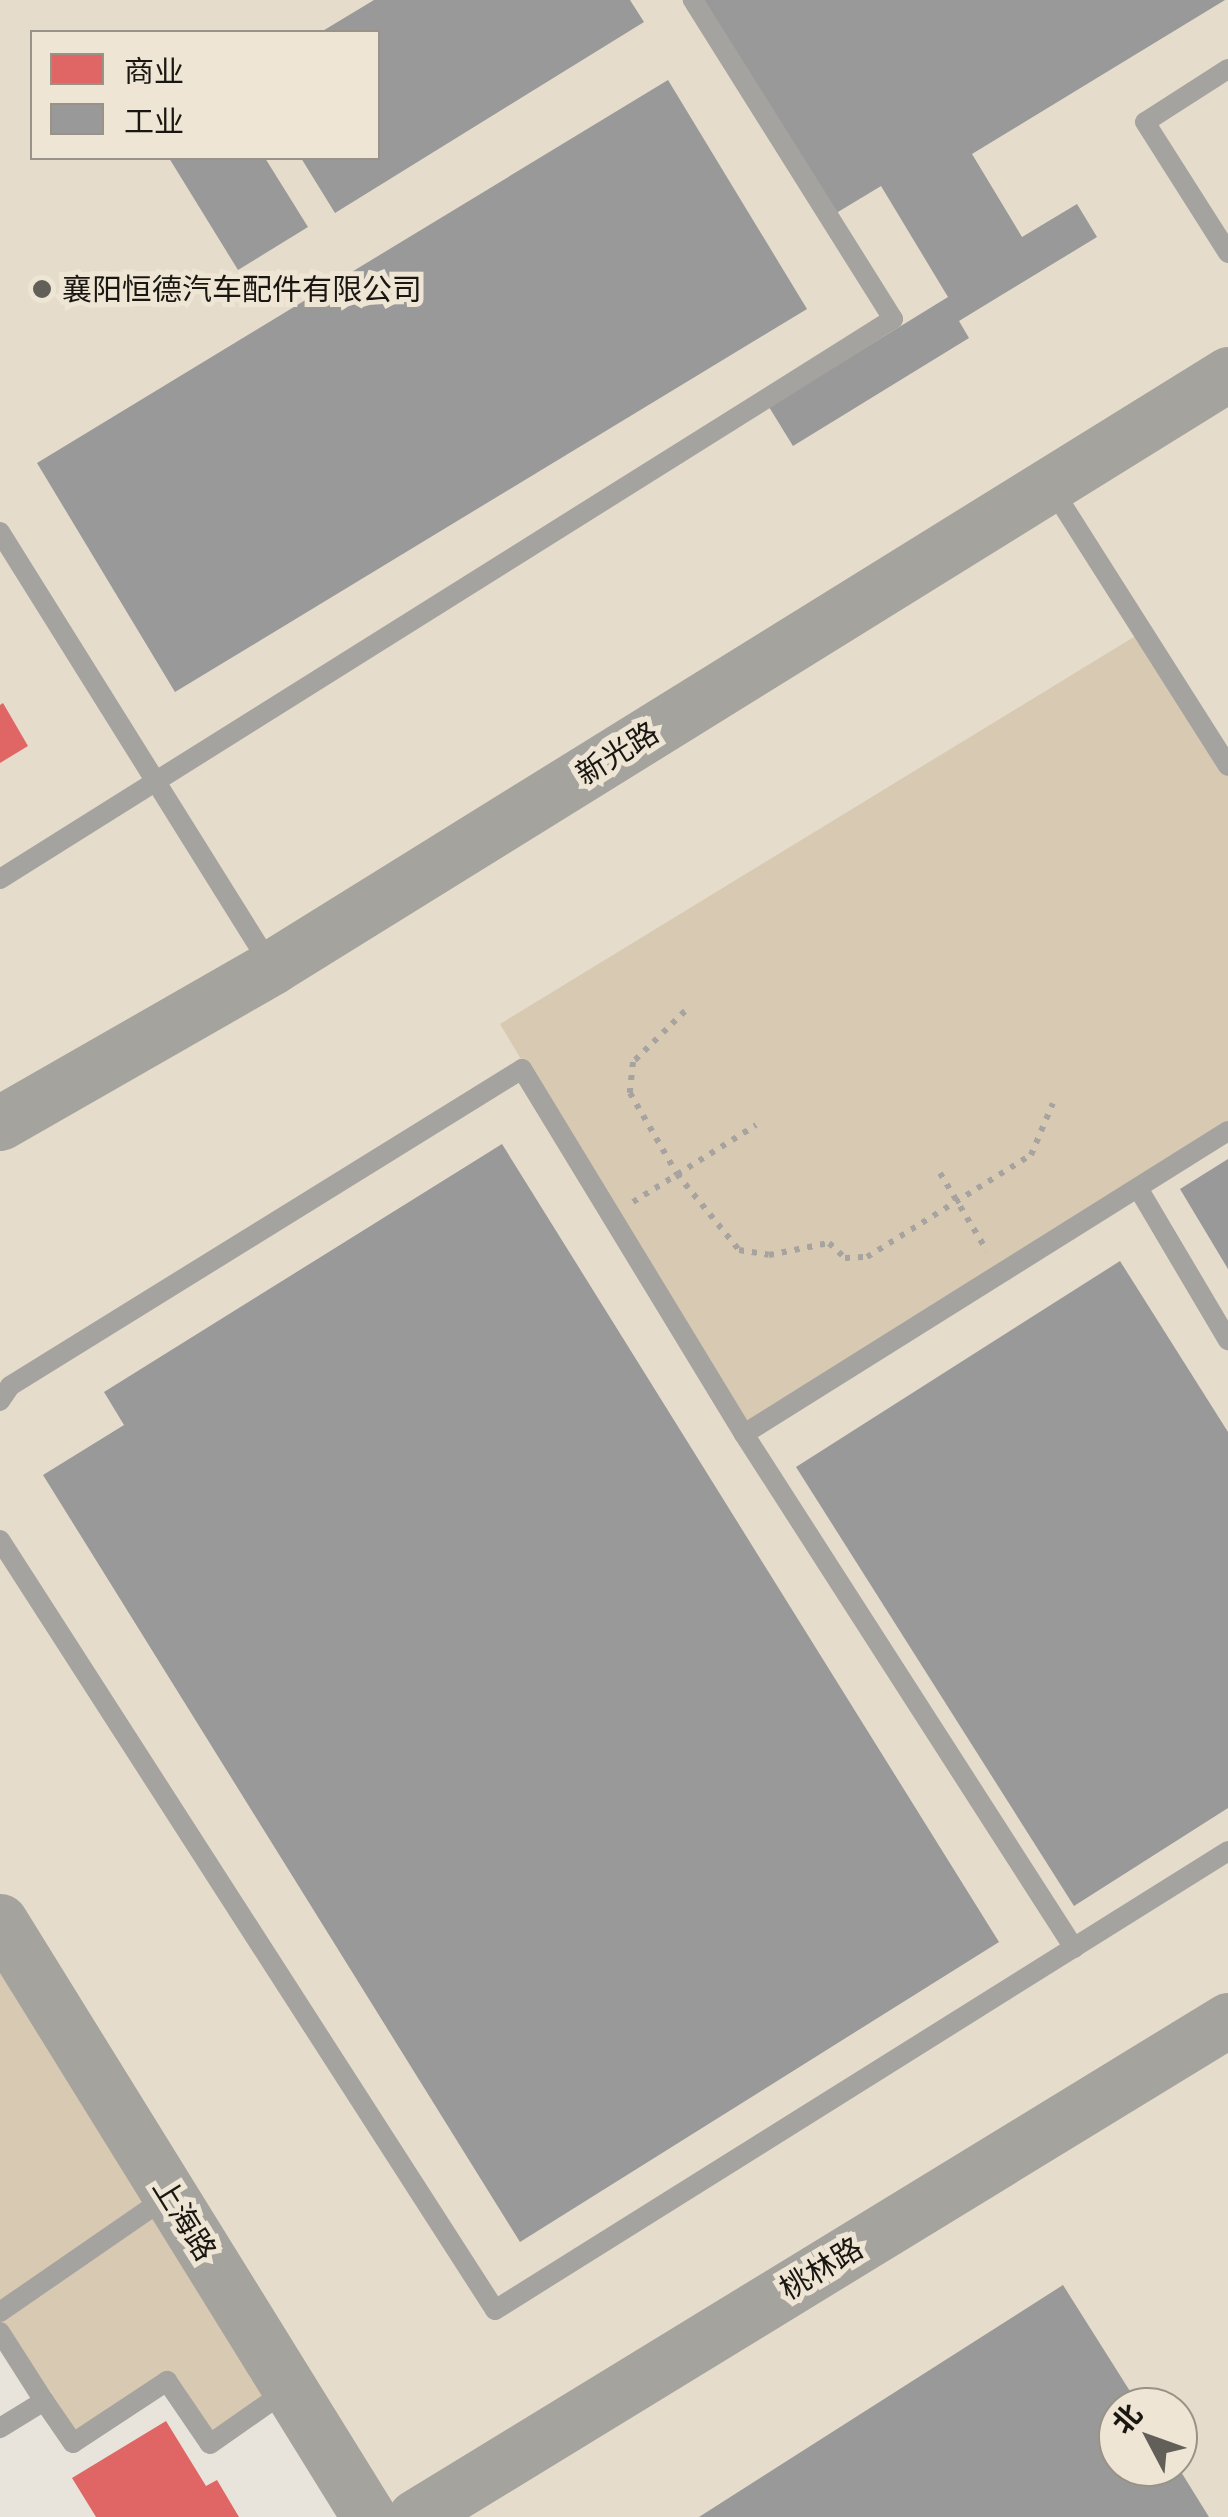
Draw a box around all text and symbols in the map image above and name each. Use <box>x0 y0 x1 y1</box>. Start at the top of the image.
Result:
legend <box>30 30 380 160</box>
text: 商业 <box>124 52 184 90</box>
text: 工业 <box>124 102 184 140</box>
place label: 襄阳恒德汽车配件有限公司 <box>62 271 422 307</box>
marker: 襄阳恒德汽车配件有限公司 <box>31 278 53 300</box>
street label: 新光路 <box>569 714 665 792</box>
street label: 上海路 <box>146 2171 224 2267</box>
street label: 桃林路 <box>773 2229 869 2307</box>
north arrow <box>1098 2387 1198 2487</box>
text: 北 <box>1104 2396 1149 2440</box>

